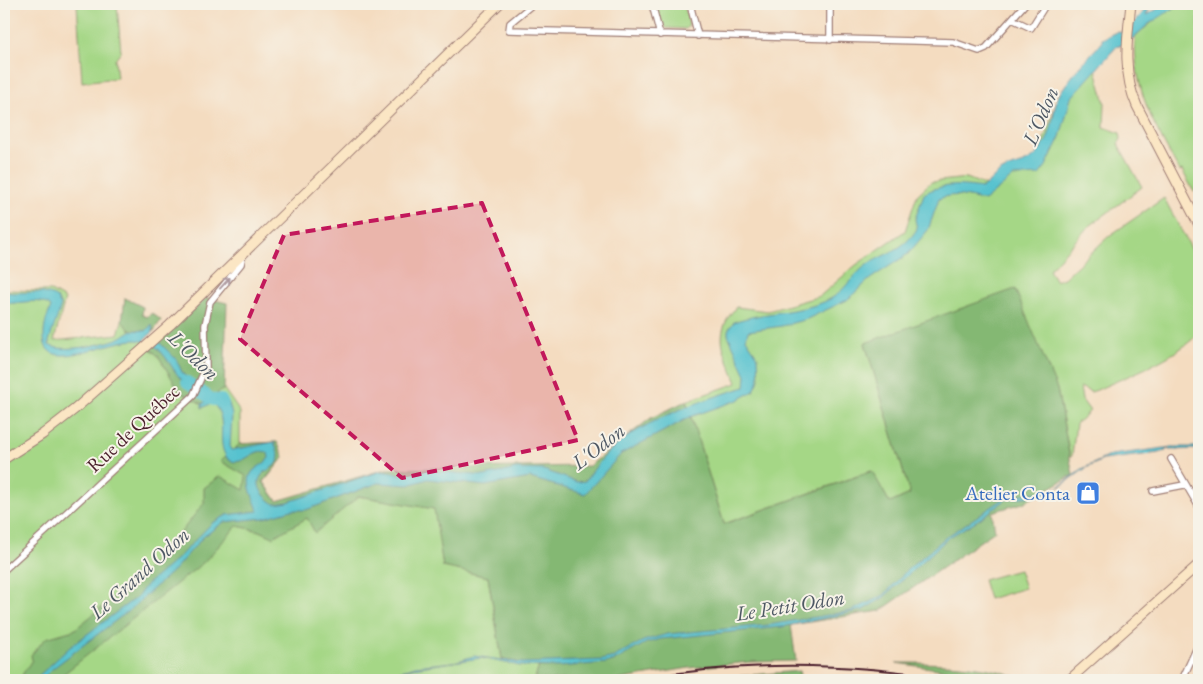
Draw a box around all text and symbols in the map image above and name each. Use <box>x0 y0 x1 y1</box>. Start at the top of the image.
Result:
water label: L'Odon <box>1015 83 1064 150</box>
one-way arrow <box>219 276 231 289</box>
water label: L'Odon <box>162 323 225 386</box>
street label: Rue de Québec <box>81 378 185 478</box>
water label: L'Odon <box>565 417 630 476</box>
place label: Atelier Conta <box>964 480 1070 506</box>
shop icon: Atelier Conta <box>1075 480 1101 506</box>
water label: Le Grand Odon <box>83 521 195 626</box>
water label: Le Petit Odon <box>733 583 846 627</box>

